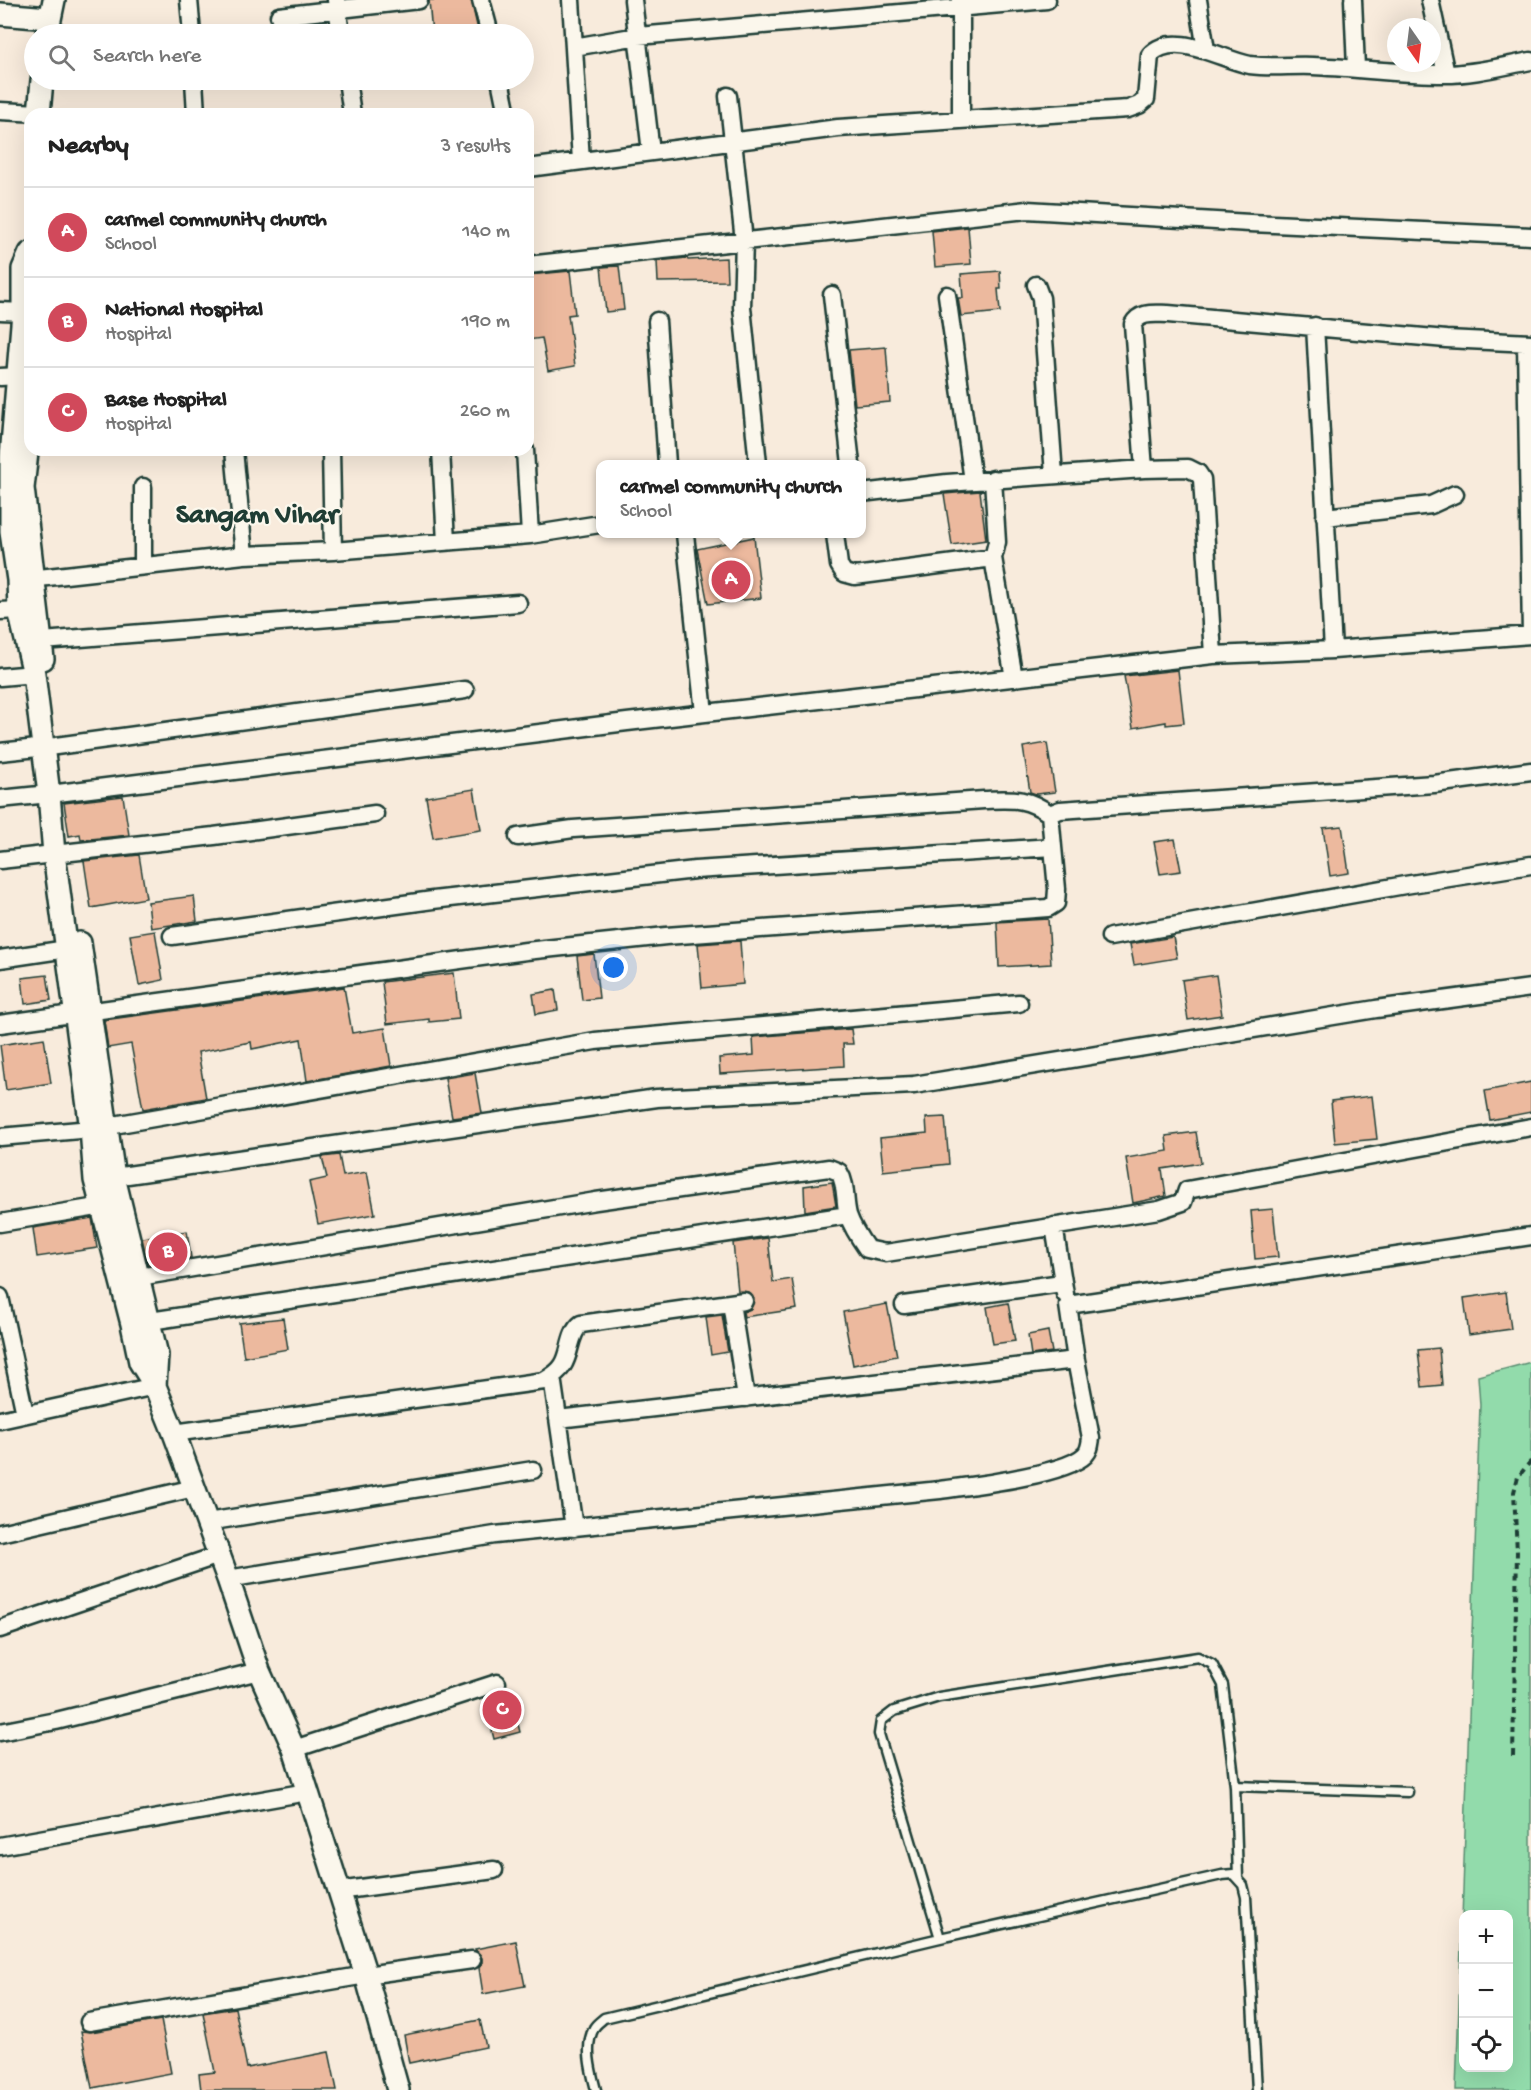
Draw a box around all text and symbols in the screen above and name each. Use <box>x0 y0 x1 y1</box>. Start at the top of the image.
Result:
north arrow <box>1387 18 1441 72</box>
search box <box>24 24 534 90</box>
icon: search <box>45 41 78 74</box>
text: Search here <box>93 44 201 70</box>
text: Nearby <box>48 132 129 163</box>
text: 3 results <box>441 136 510 159</box>
text: carmel community church <box>105 208 327 234</box>
text: A <box>62 221 73 244</box>
text: 140 m <box>462 221 510 244</box>
text: School <box>105 234 157 257</box>
text: National Hospital <box>105 298 263 324</box>
text: B <box>62 311 73 334</box>
text: 190 m <box>462 311 510 334</box>
text: Hospital <box>105 324 172 347</box>
text: Base Hospital <box>105 388 227 414</box>
text: C <box>62 401 73 424</box>
text: 260 m <box>460 401 510 424</box>
text: Hospital <box>105 414 172 437</box>
popup <box>596 460 866 538</box>
text: carmel community church <box>620 475 842 501</box>
district label: Sangam Vihar <box>176 500 341 533</box>
text: School <box>620 501 672 524</box>
pin: A <box>712 558 750 602</box>
your location <box>599 953 628 982</box>
pin: B <box>148 1230 188 1274</box>
pin: C <box>482 1688 522 1732</box>
map controls <box>1459 1910 1513 2072</box>
button: + <box>1459 1910 1513 1964</box>
button: − <box>1459 1964 1513 2018</box>
button: locate <box>1459 2018 1513 2072</box>

